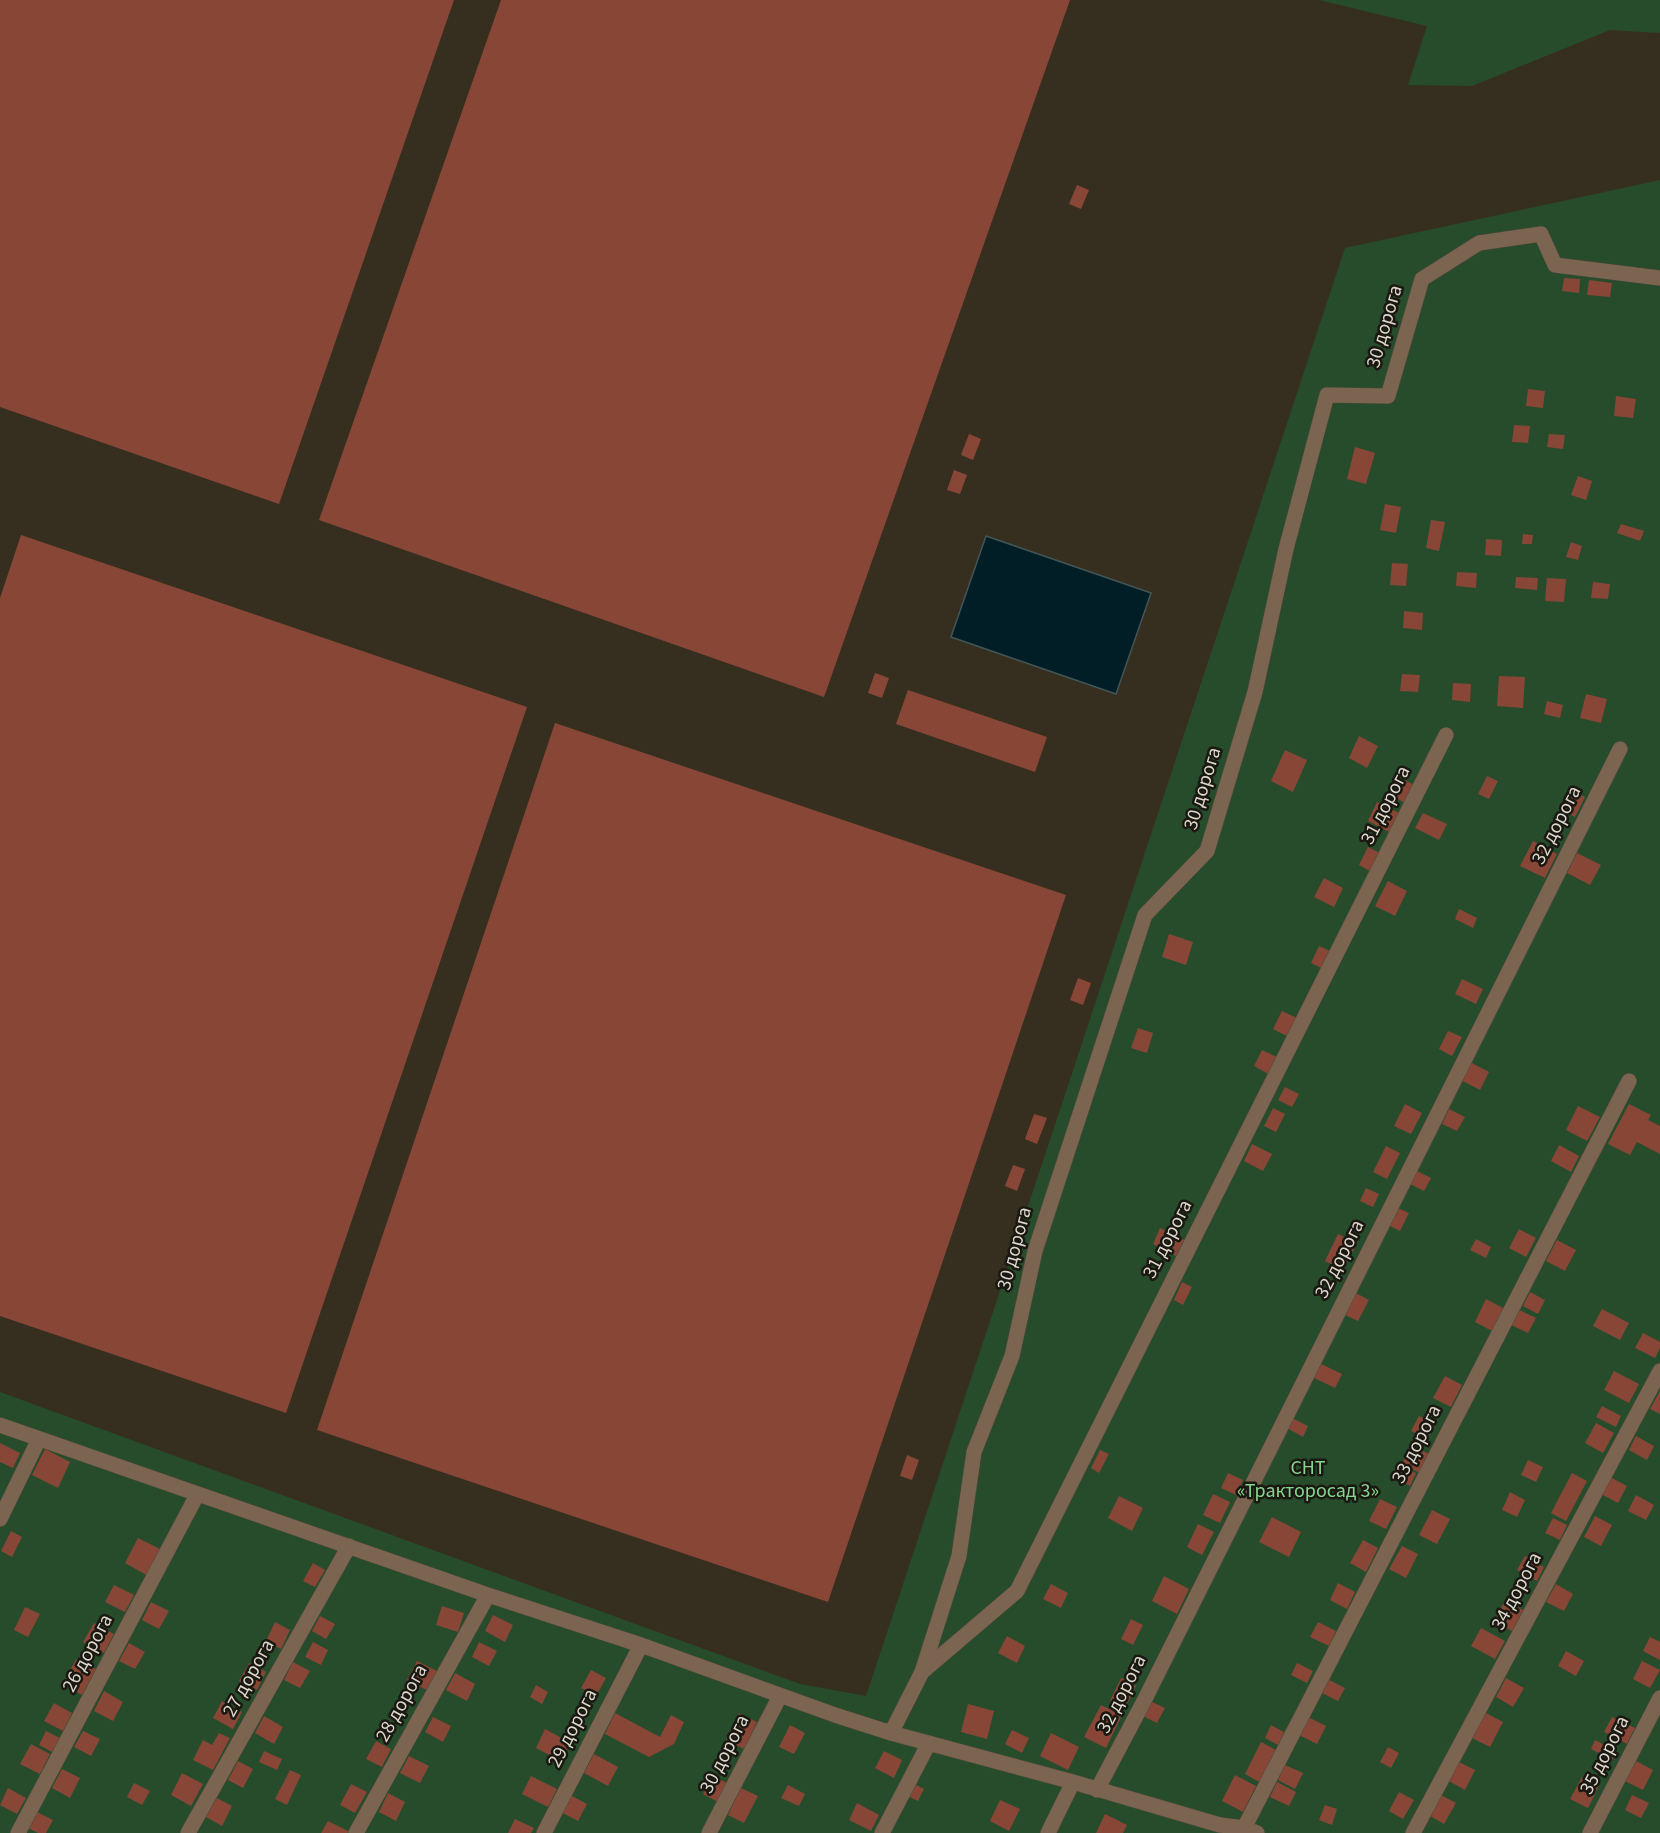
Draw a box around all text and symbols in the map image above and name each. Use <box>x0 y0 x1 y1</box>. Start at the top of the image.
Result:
street label: 30 дорога <box>1363 283 1409 371</box>
street label: 30 дорога <box>1180 745 1228 833</box>
street label: 31 дорога <box>1357 763 1417 849</box>
street label: 32 дорога <box>1528 783 1588 869</box>
street label: 31 дорога <box>1139 1197 1199 1283</box>
street label: 30 дорога <box>993 1205 1039 1293</box>
street label: 32 дорога <box>1311 1217 1371 1303</box>
street label: 33 дорога <box>1388 1402 1448 1488</box>
park label: СНТ «Тракторосад 3» <box>1237 1458 1379 1505</box>
street label: 34 дорога <box>1487 1549 1549 1635</box>
street label: 26 дорога <box>58 1611 120 1697</box>
street label: 27 дорога <box>219 1636 281 1722</box>
street label: 32 дорога <box>1093 1652 1153 1738</box>
street label: 28 дорога <box>372 1661 434 1747</box>
street label: 29 дорога <box>544 1686 604 1772</box>
street label: 30 дорога <box>696 1712 756 1798</box>
street label: 35 дорога <box>1576 1713 1636 1799</box>

